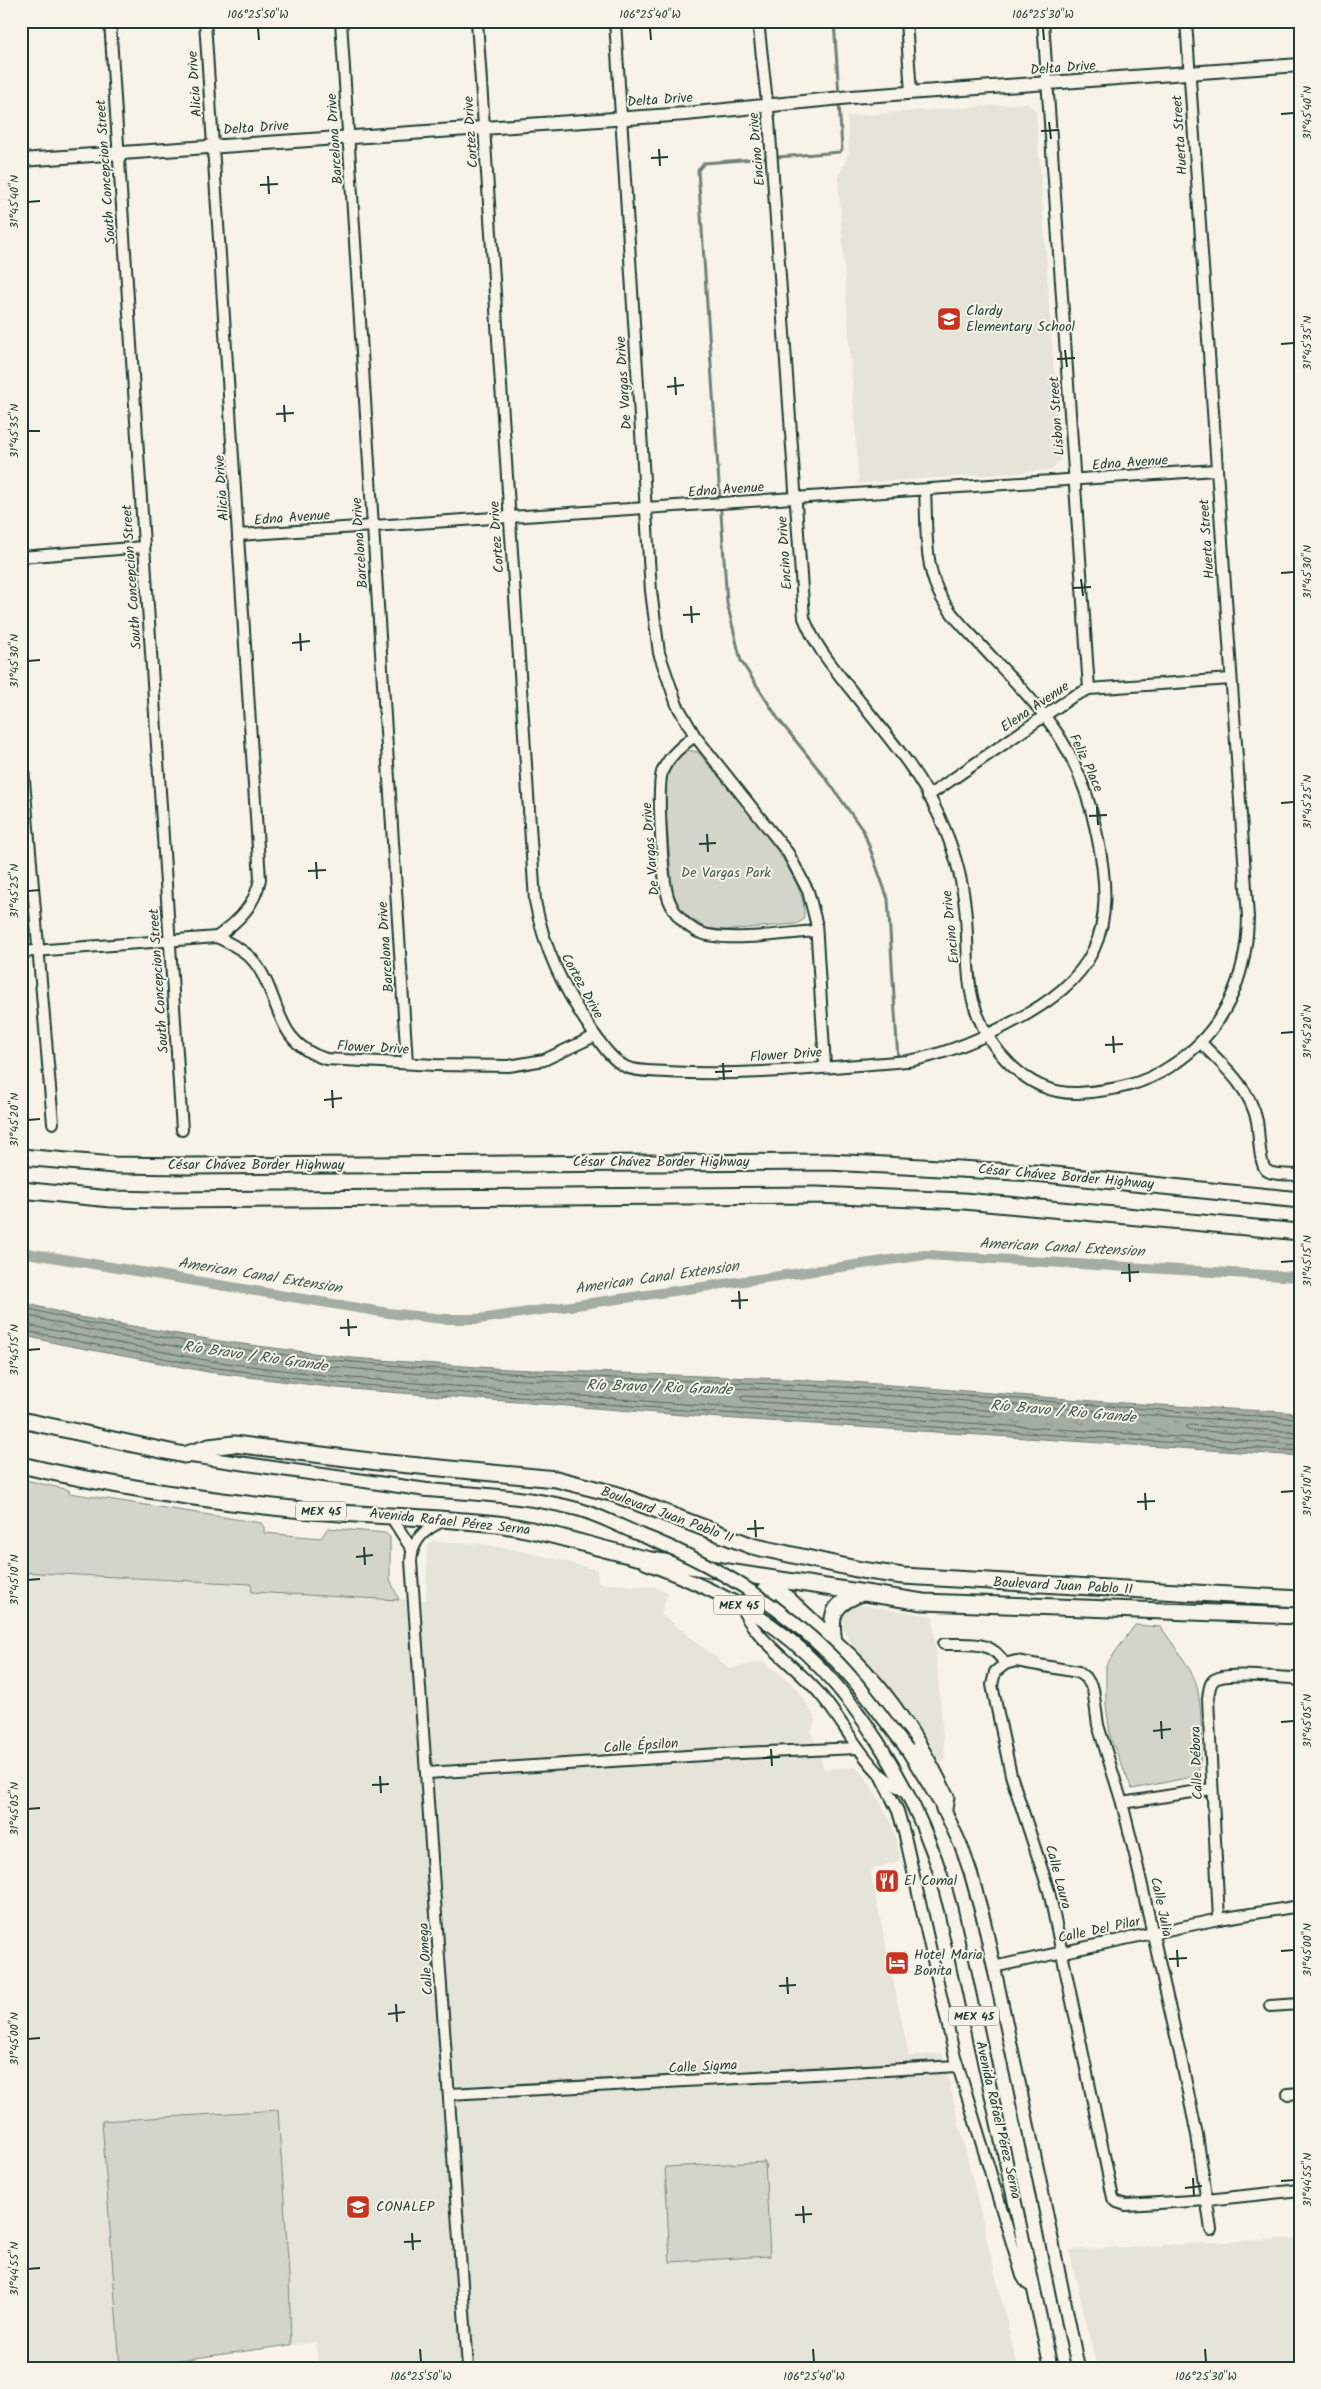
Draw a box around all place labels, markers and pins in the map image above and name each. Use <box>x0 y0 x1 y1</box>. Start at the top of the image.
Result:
place label: Clardy Elementary School <box>966 300 1075 338</box>
school or university icon: Clardy Elementary School <box>936 306 962 332</box>
restaurant icon: El Comal <box>874 1868 900 1894</box>
place label: El Comal <box>904 1870 958 1892</box>
place label: Hotel Maria Bonita <box>914 1944 983 1982</box>
hotel icon: Hotel Maria Bonita <box>884 1950 910 1976</box>
school or university icon: CONALEP <box>345 2194 371 2220</box>
place label: CONALEP <box>376 2196 435 2218</box>

